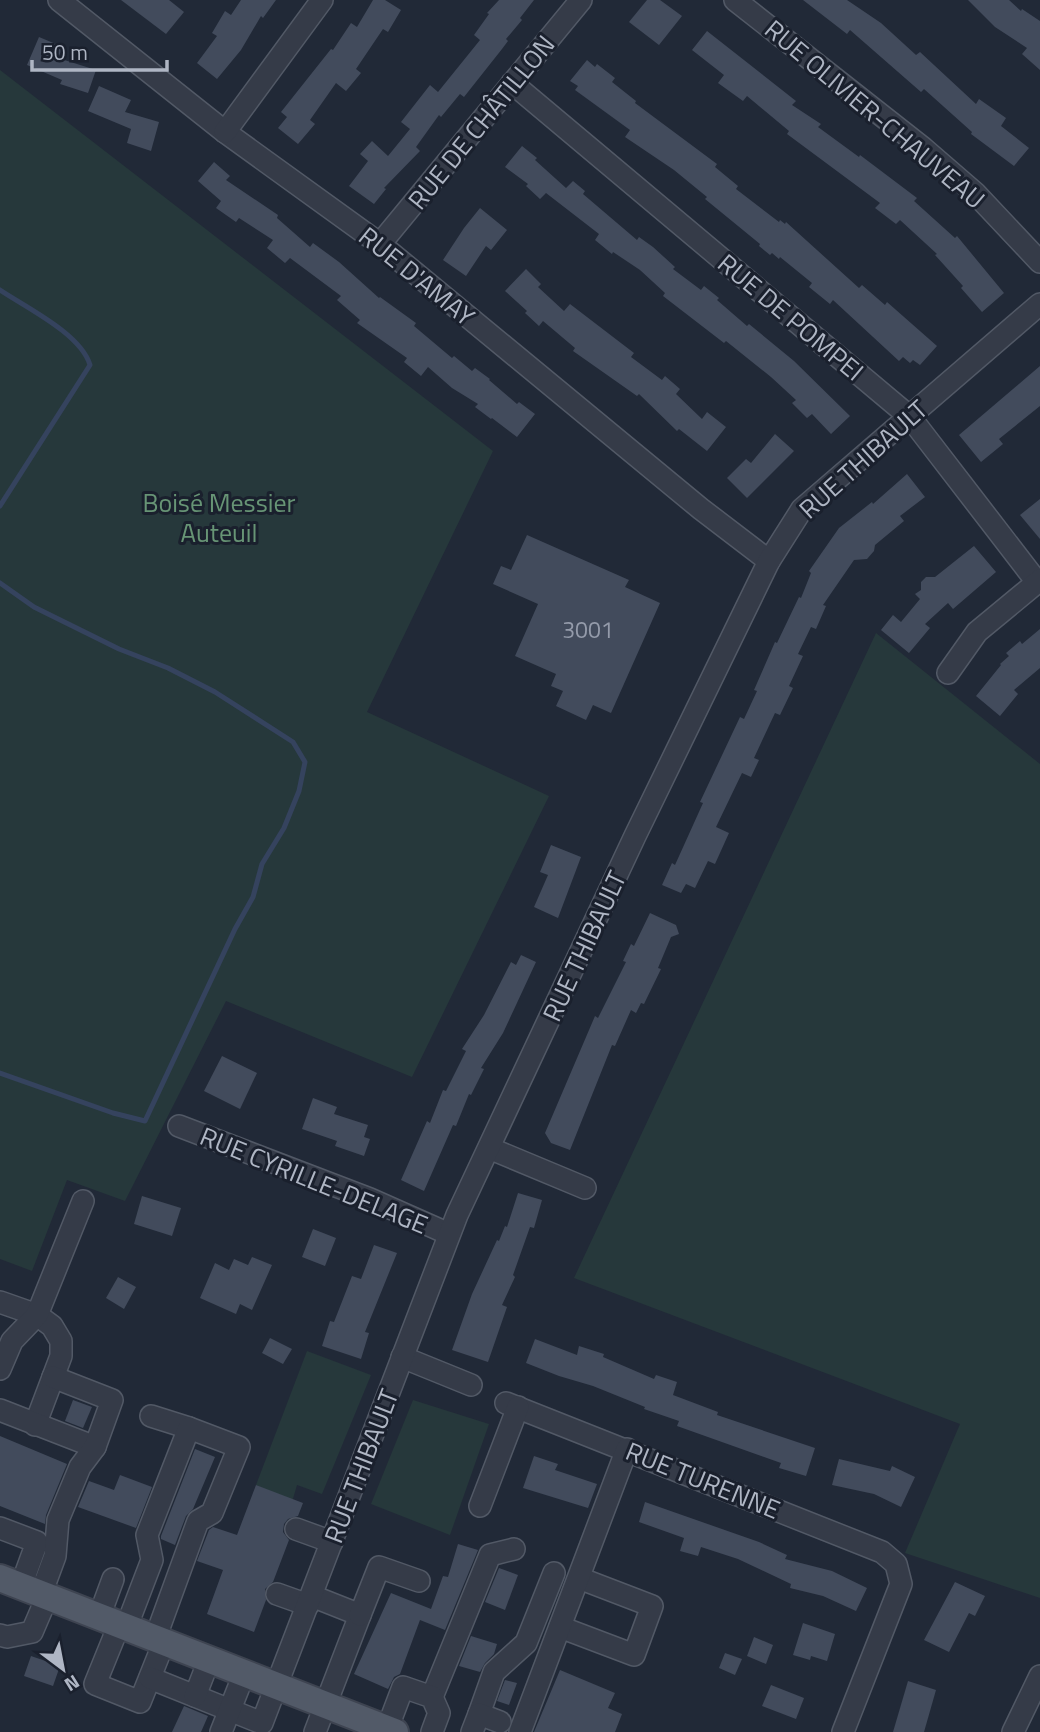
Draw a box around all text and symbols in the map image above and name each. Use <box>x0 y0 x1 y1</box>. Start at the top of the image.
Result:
street label: RUE OLIVIER-CHAUVEAU <box>756 10 994 218</box>
street label: RUE DE CHÂTILLON <box>398 26 564 218</box>
scale bar <box>32 28 166 72</box>
text: 50 m <box>42 36 88 68</box>
street label: RUE D'AMAY <box>351 217 483 335</box>
street label: RUE DE POMPEI <box>709 244 873 390</box>
street label: RUE THIBAULT <box>790 390 936 528</box>
park label: Boisé Messier Auteuil <box>142 483 296 552</box>
house number: 3001 <box>562 612 614 647</box>
street label: RUE THIBAULT <box>532 864 636 1028</box>
street label: RUE CYRILLE-DELAGE <box>194 1116 434 1244</box>
street label: RUE THIBAULT <box>314 1383 408 1549</box>
street label: RUE TURENNE <box>620 1431 786 1529</box>
north arrow <box>28 1634 98 1704</box>
text: N <box>59 1668 86 1700</box>

